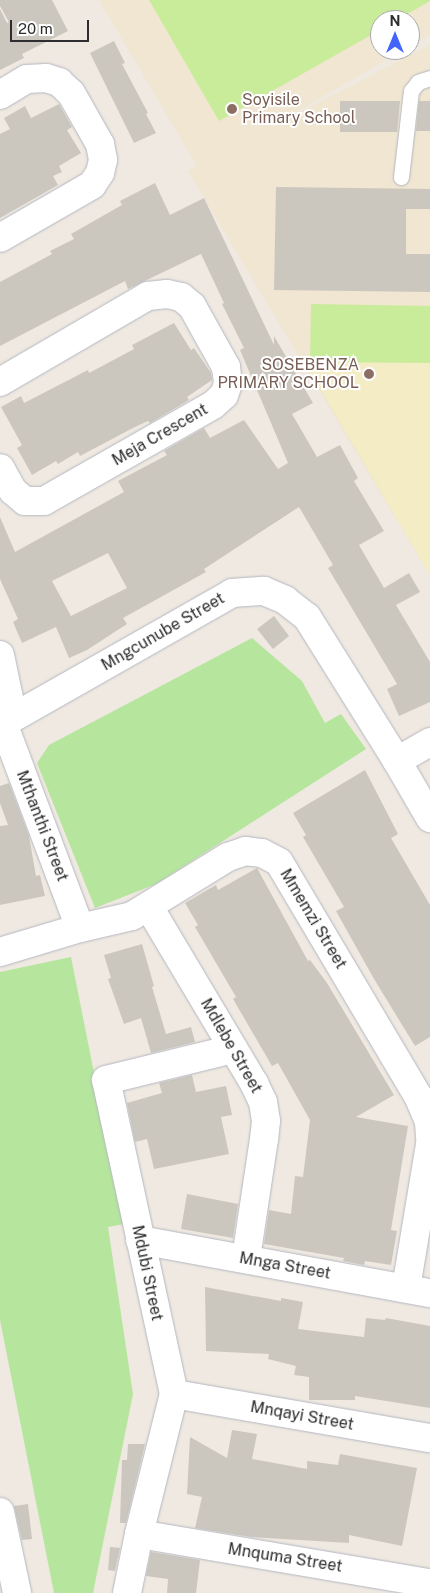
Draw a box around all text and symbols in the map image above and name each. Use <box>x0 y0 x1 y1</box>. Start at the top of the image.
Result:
scale bar <box>12 10 91 42</box>
north arrow <box>370 10 420 60</box>
text: N <box>390 13 400 29</box>
text: 20 m <box>18 20 53 37</box>
place label: Soyisile Primary School <box>242 90 356 128</box>
marker: Soyisile Primary School <box>226 103 238 115</box>
place label: SOSEBENZA PRIMARY SCHOOL <box>217 355 359 393</box>
marker: SOSEBENZA PRIMARY SCHOOL <box>363 368 375 380</box>
street label: Meja Crescent <box>109 400 211 470</box>
street label: Mngcunube Street <box>98 589 228 675</box>
street label: Mthanthi Street <box>12 768 72 884</box>
street label: Mmemzi Street <box>276 866 350 972</box>
street label: Mdlebe Street <box>196 995 266 1097</box>
street label: Mdubi Street <box>128 1224 166 1322</box>
street label: Mnga Street <box>238 1249 332 1283</box>
street label: Mnqayi Street <box>249 1397 355 1435</box>
street label: Mnquma Street <box>226 1539 344 1577</box>

